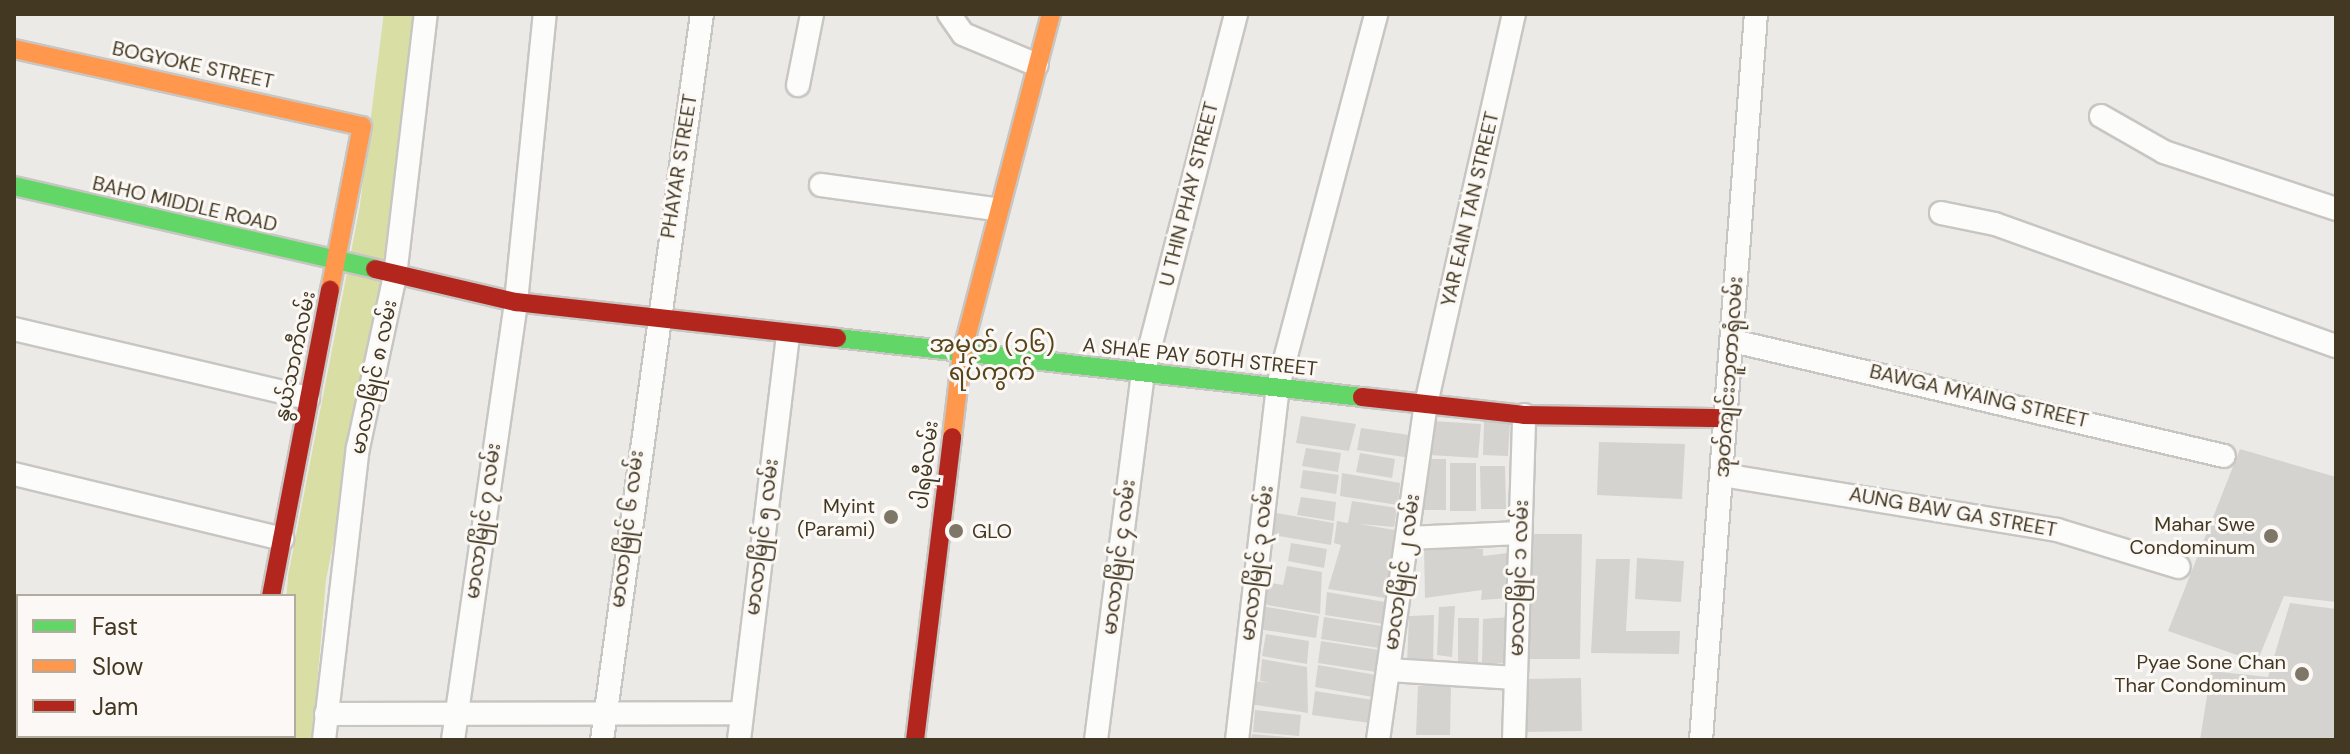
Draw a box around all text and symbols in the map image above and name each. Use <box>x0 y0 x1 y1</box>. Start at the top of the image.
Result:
street label: BOGYOKE STREET <box>110 36 276 94</box>
street label: PHAYAR STREET <box>656 92 702 240</box>
street label: U THIN PHAY STREET <box>1154 99 1224 289</box>
street label: YAR EAIN TAN STREET <box>1436 109 1504 309</box>
street label: BAHO MIDDLE ROAD <box>90 171 280 237</box>
street label: အုတ်ကျင်းဘူတာရုံလမ်း <box>1710 275 1748 479</box>
street label: နွယ်သာကီလမ်း <box>270 289 320 423</box>
street label: မာလာမြိုင် ၈ လမ်း <box>346 298 402 456</box>
district label: အမှတ် (၁၆) ရပ်ကွက် <box>929 330 1055 386</box>
street label: A SHAE PAY 50TH STREET <box>1082 333 1318 381</box>
street label: BAWGA MYAING STREET <box>1867 359 2091 433</box>
street label: ပါရမီလမ်း <box>909 419 943 511</box>
street label: မာလာမြိုင် ၇ လမ်း <box>460 442 506 600</box>
street label: မာလာမြိုင် ၆ လမ်း <box>605 449 649 609</box>
street label: မာလာမြိုင် ၅ လမ်း <box>740 457 784 617</box>
street label: မာလာမြိုင် ၄ လမ်း <box>1098 478 1140 636</box>
street label: AUNG BAW GA STREET <box>1847 482 2059 542</box>
street label: မာလာမြိုင် ၃ လမ်း <box>1236 484 1278 642</box>
street label: မာလာမြိုင် ၂ လမ်း <box>1379 492 1425 652</box>
place label: Myint (Parami) <box>797 494 875 541</box>
street label: မာလာမြိုင် ၁ လမ်း <box>1504 499 1534 657</box>
marker: Myint (Parami) <box>882 508 900 526</box>
place label: Mahar Swe Condominum <box>2130 512 2255 559</box>
place label: GLO <box>972 519 1012 543</box>
marker: GLO <box>947 522 965 540</box>
marker: Mahar Swe Condominum <box>2262 527 2280 545</box>
legend <box>16 594 296 738</box>
text: Fast <box>92 611 138 642</box>
place label: Pyae Sone Chan Thar Condominum <box>2114 650 2286 697</box>
text: Slow <box>92 651 143 682</box>
marker: Pyae Sone Chan Thar Condominum <box>2293 665 2311 683</box>
text: Jam <box>92 691 138 722</box>

